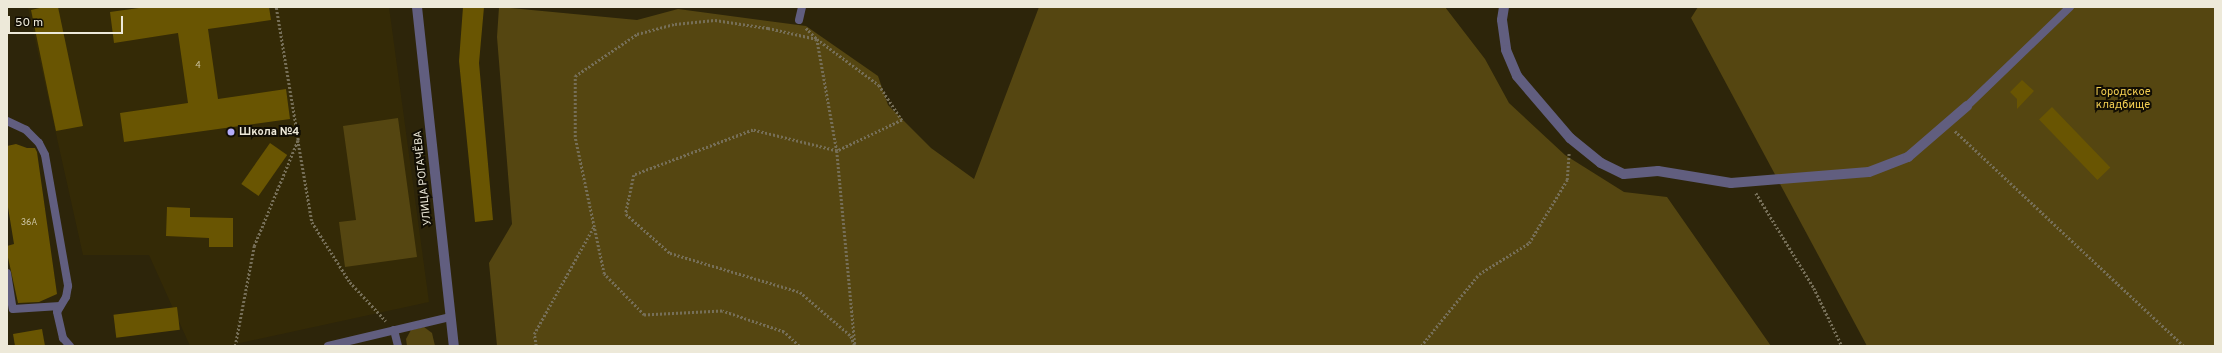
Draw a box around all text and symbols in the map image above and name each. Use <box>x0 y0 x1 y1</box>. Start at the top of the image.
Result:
scale bar <box>10 8 125 34</box>
text: 50 m <box>15 15 43 31</box>
house number: 4 <box>195 61 201 71</box>
park label: Городское кладбище <box>2095 86 2151 112</box>
place label: Школа №4 <box>239 125 299 139</box>
marker: Школа №4 <box>226 127 236 137</box>
street label: УЛИЦА РОГАЧЁВА <box>411 130 435 226</box>
house number: 36А <box>21 218 37 228</box>

